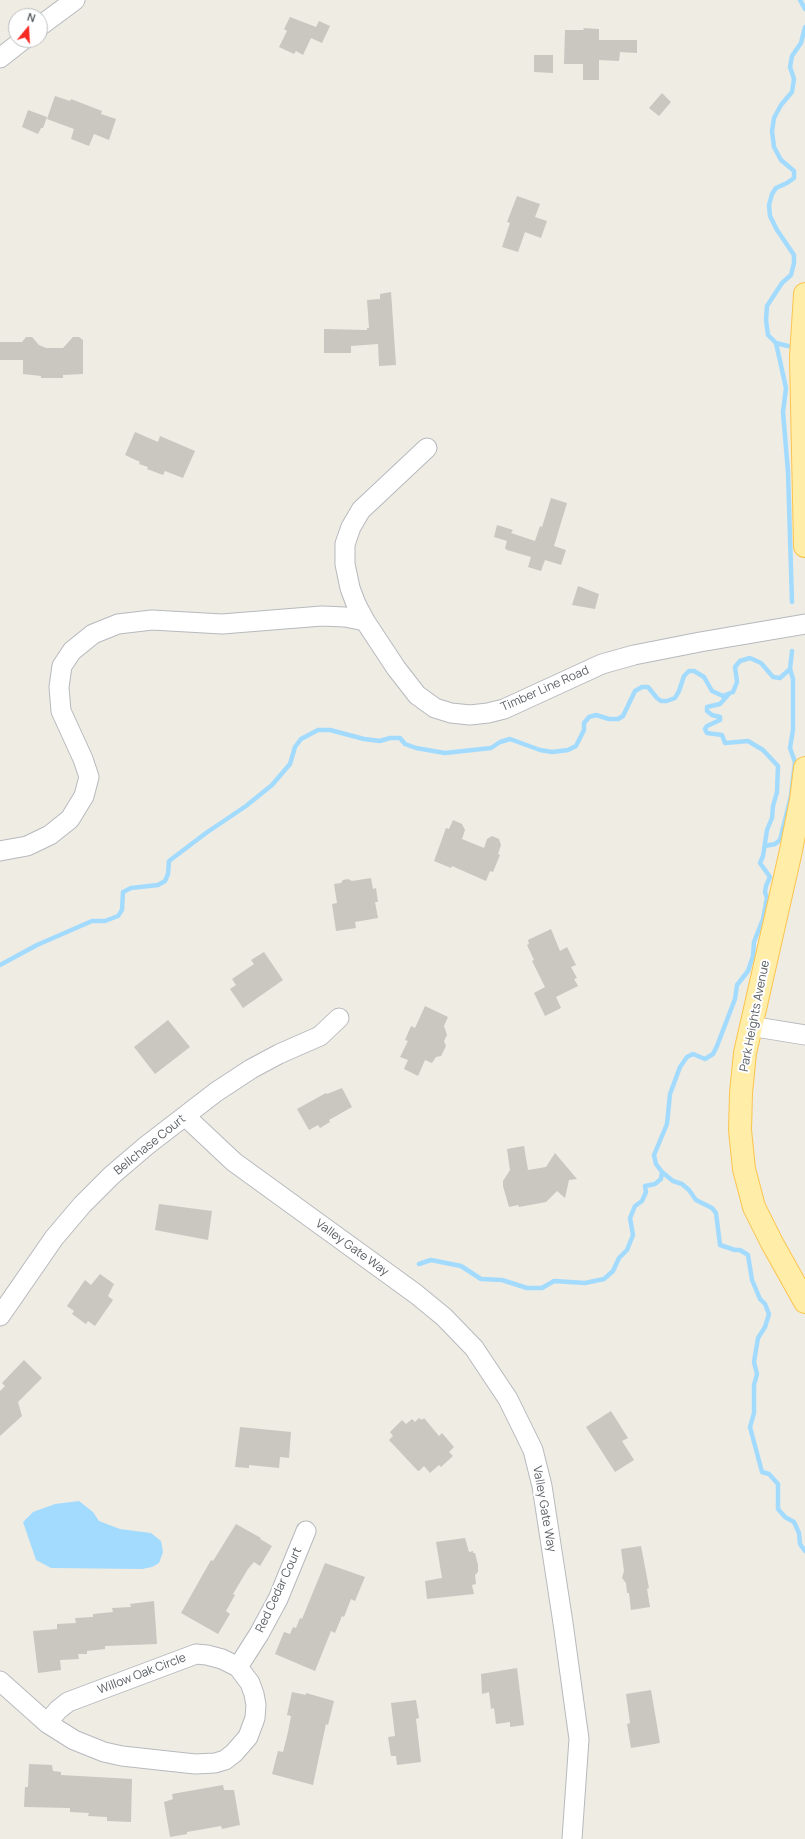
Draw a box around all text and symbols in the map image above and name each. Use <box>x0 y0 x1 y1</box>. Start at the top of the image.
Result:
north arrow <box>8 8 48 48</box>
text: N <box>25 9 38 25</box>
street label: Timber Line Road <box>499 663 591 715</box>
street label: Park Heights Avenue <box>737 959 773 1073</box>
street label: Bellchase Court <box>111 1112 189 1178</box>
street label: Valley Gate Way <box>313 1217 391 1279</box>
street label: Valley Gate Way <box>529 1465 559 1553</box>
street label: Red Cedar Court <box>253 1545 305 1635</box>
street label: Willow Oak Circle <box>96 1651 188 1697</box>

